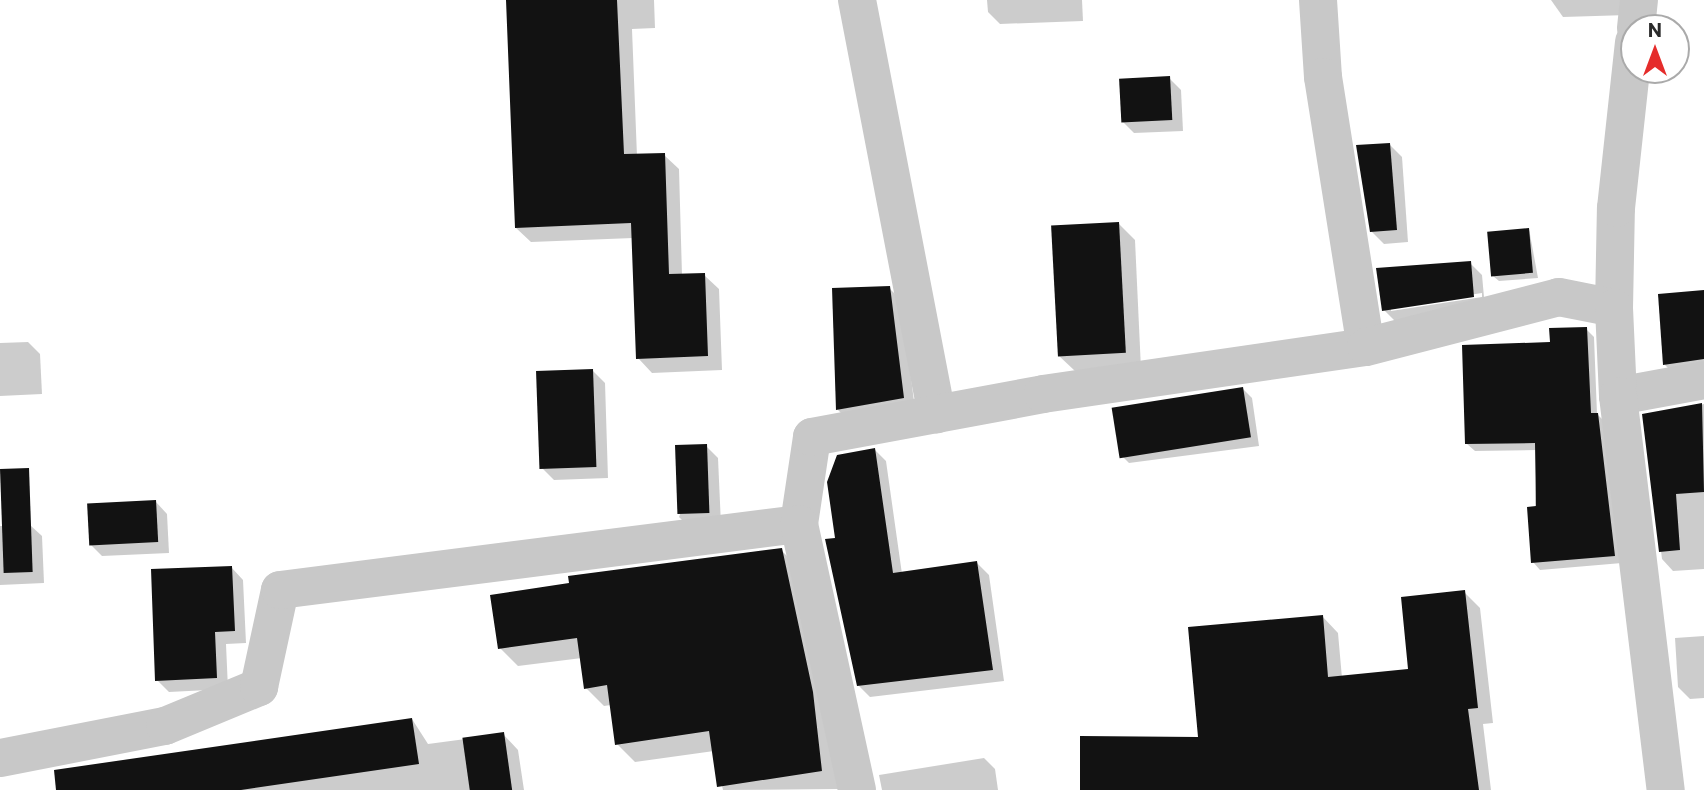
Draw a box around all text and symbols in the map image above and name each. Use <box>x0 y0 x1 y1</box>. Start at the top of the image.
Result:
north arrow <box>1620 14 1690 84</box>
text: N <box>1648 18 1662 41</box>

